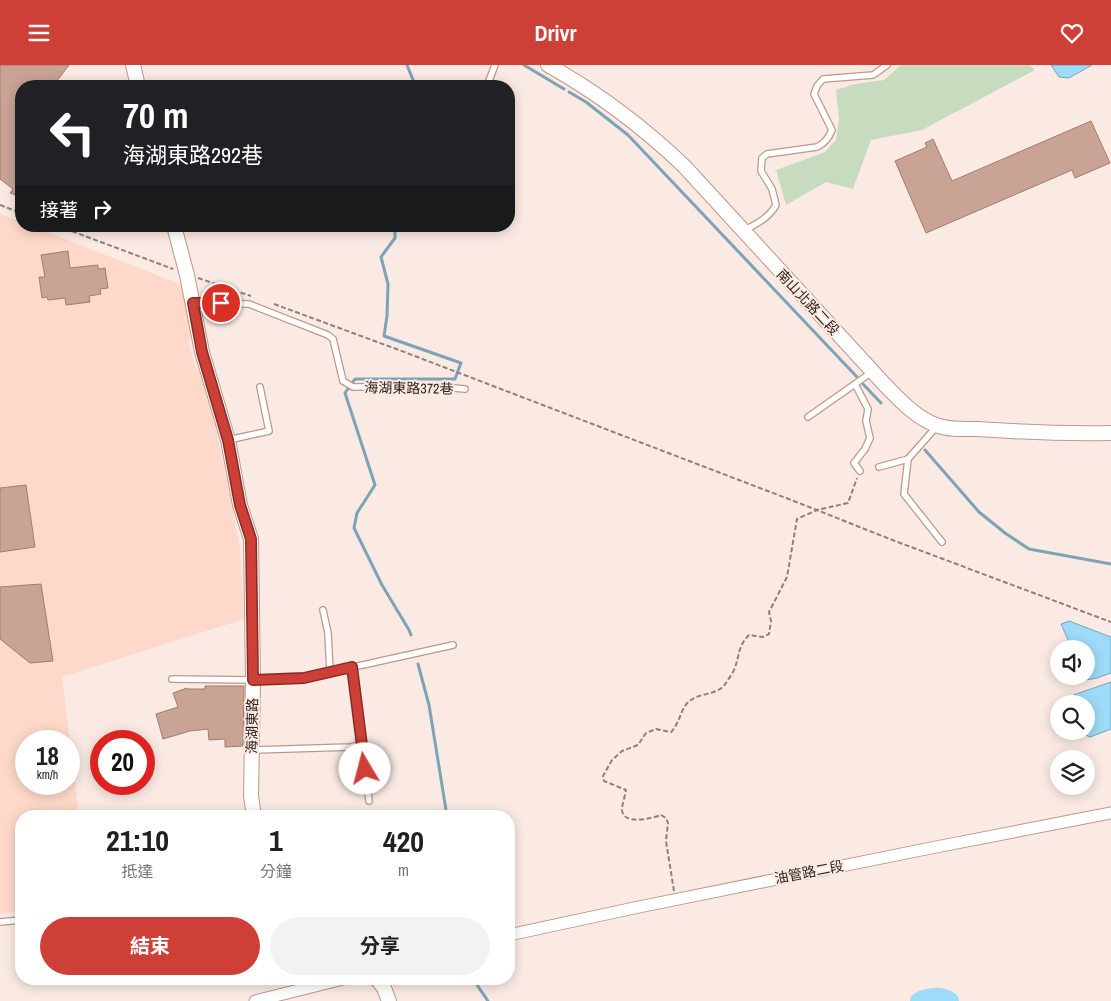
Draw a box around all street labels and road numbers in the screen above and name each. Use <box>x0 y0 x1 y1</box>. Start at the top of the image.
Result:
street label: 南山北路二段 <box>773 265 843 339</box>
street label: 海湖東路372巷 <box>364 378 454 398</box>
street label: 海湖東路 <box>243 698 261 754</box>
street label: 油管路二段 <box>773 856 845 888</box>

